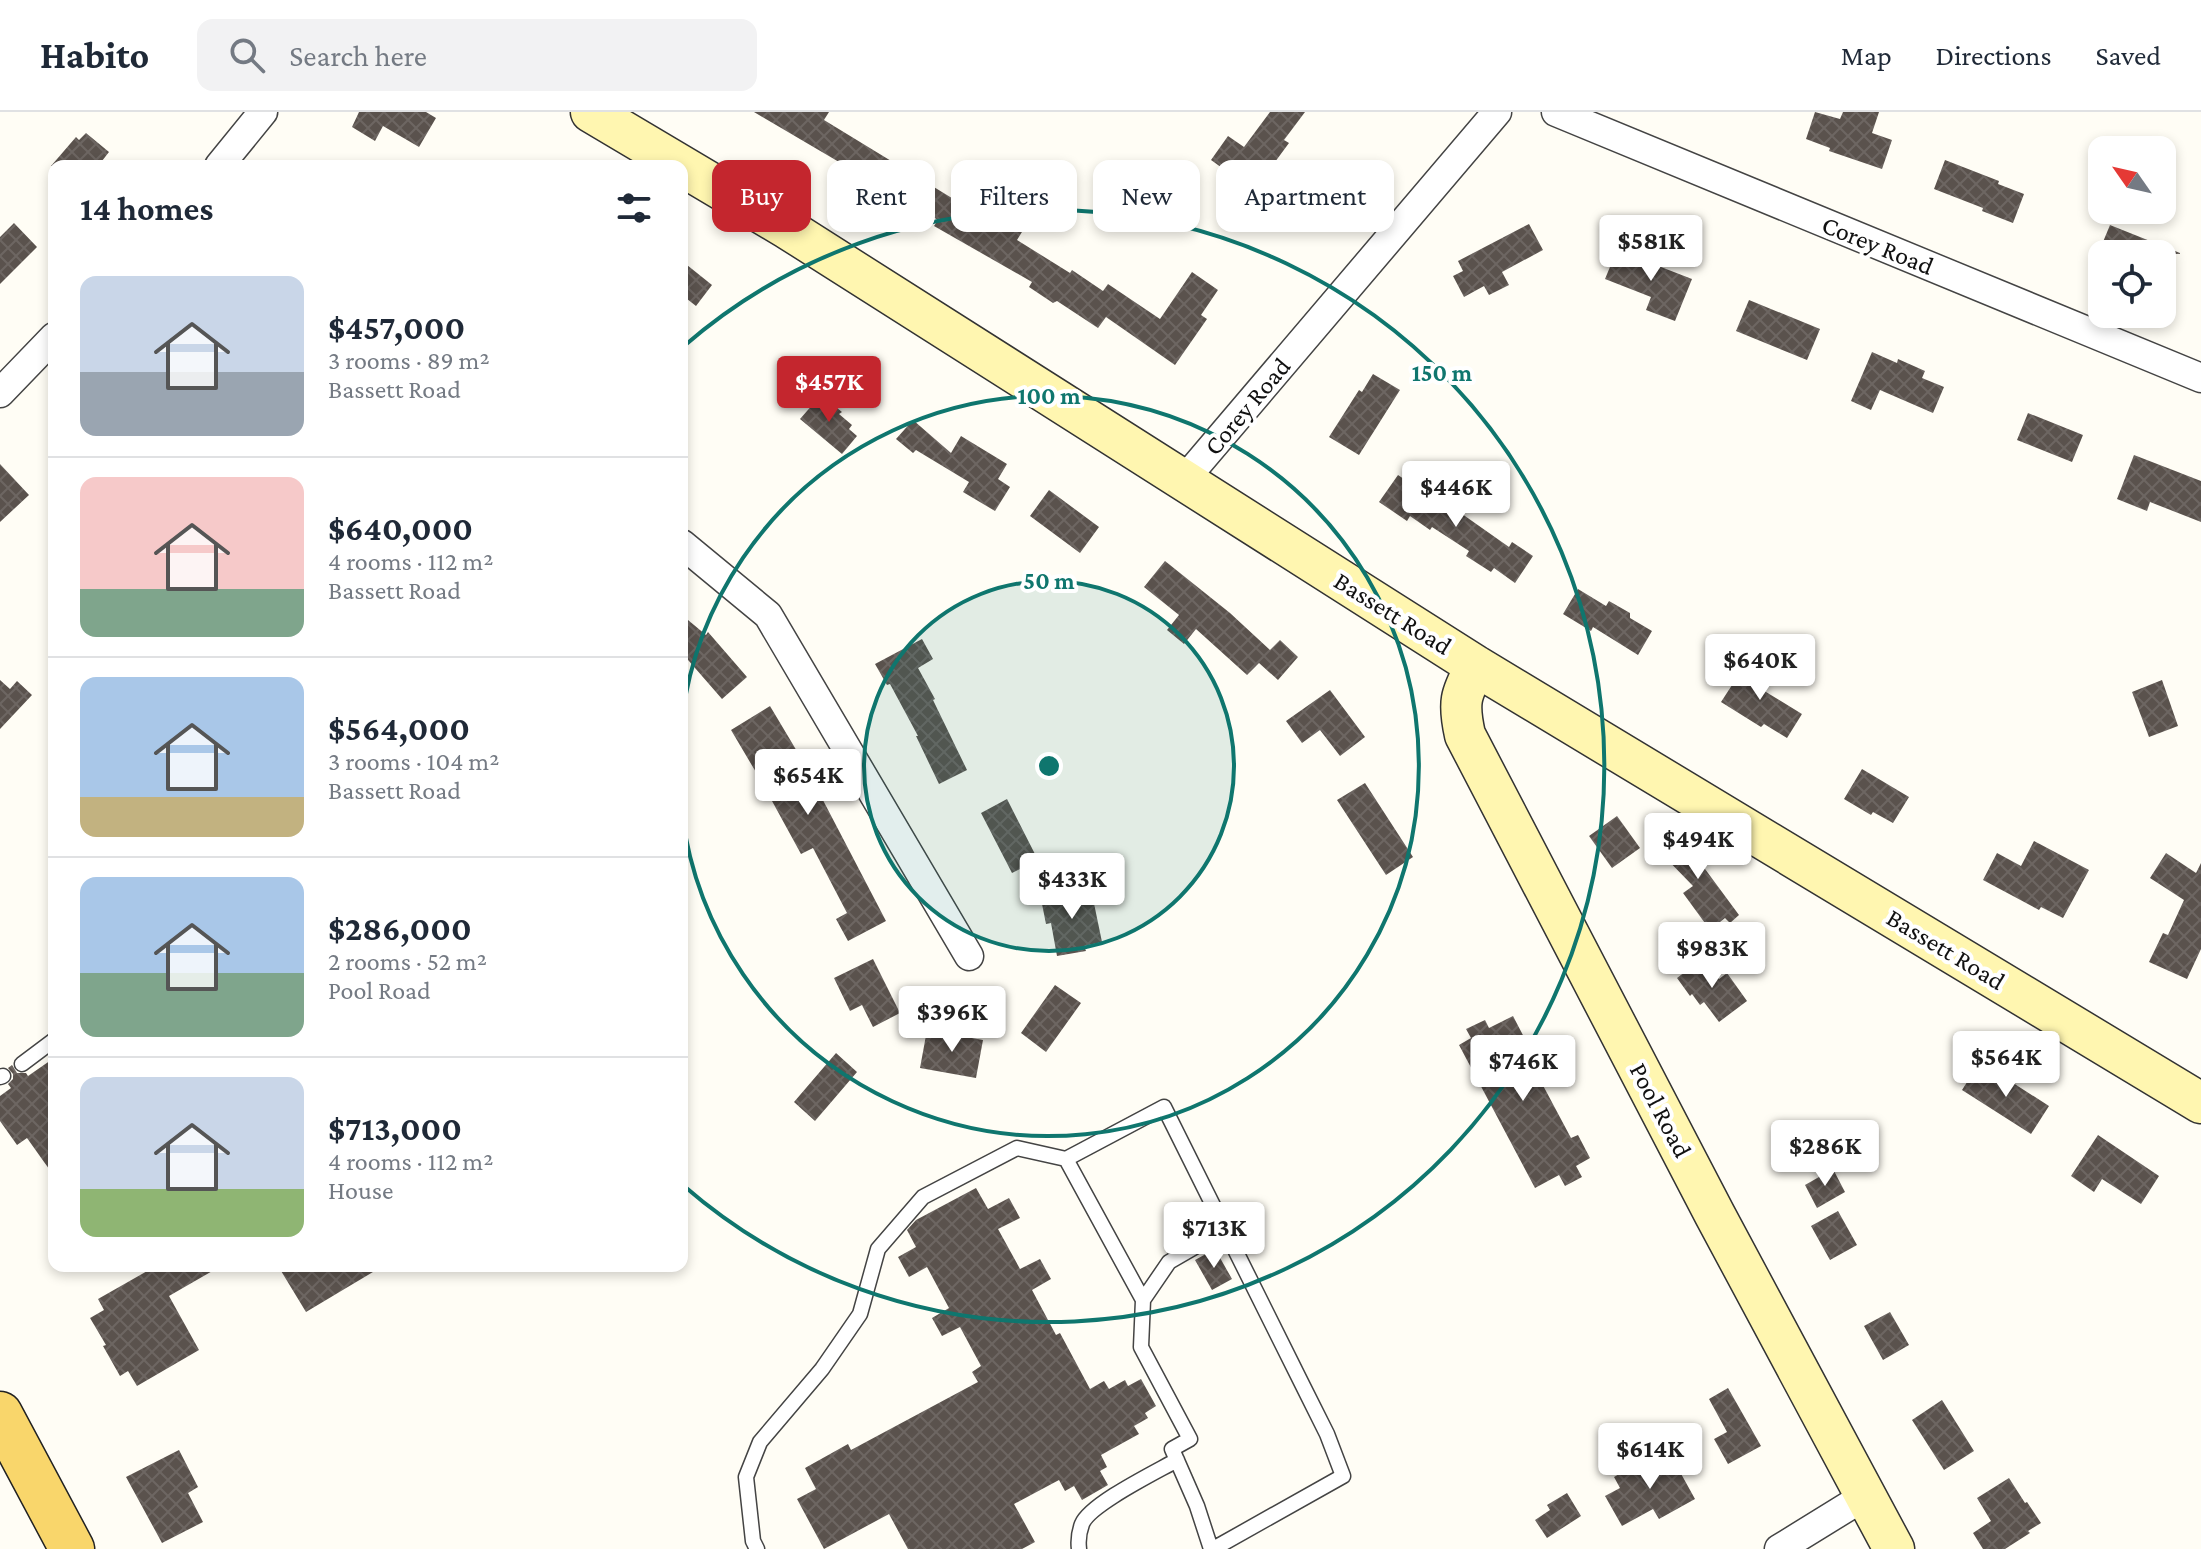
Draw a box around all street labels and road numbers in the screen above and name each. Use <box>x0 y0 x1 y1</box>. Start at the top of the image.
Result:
street label: Corey Road <box>1818 210 1938 281</box>
street label: Corey Road <box>1198 352 1297 461</box>
street label: Bassett Road <box>1329 566 1457 661</box>
street label: Bassett Road <box>1881 903 2010 996</box>
street label: Pool Road <box>1624 1058 1698 1163</box>

